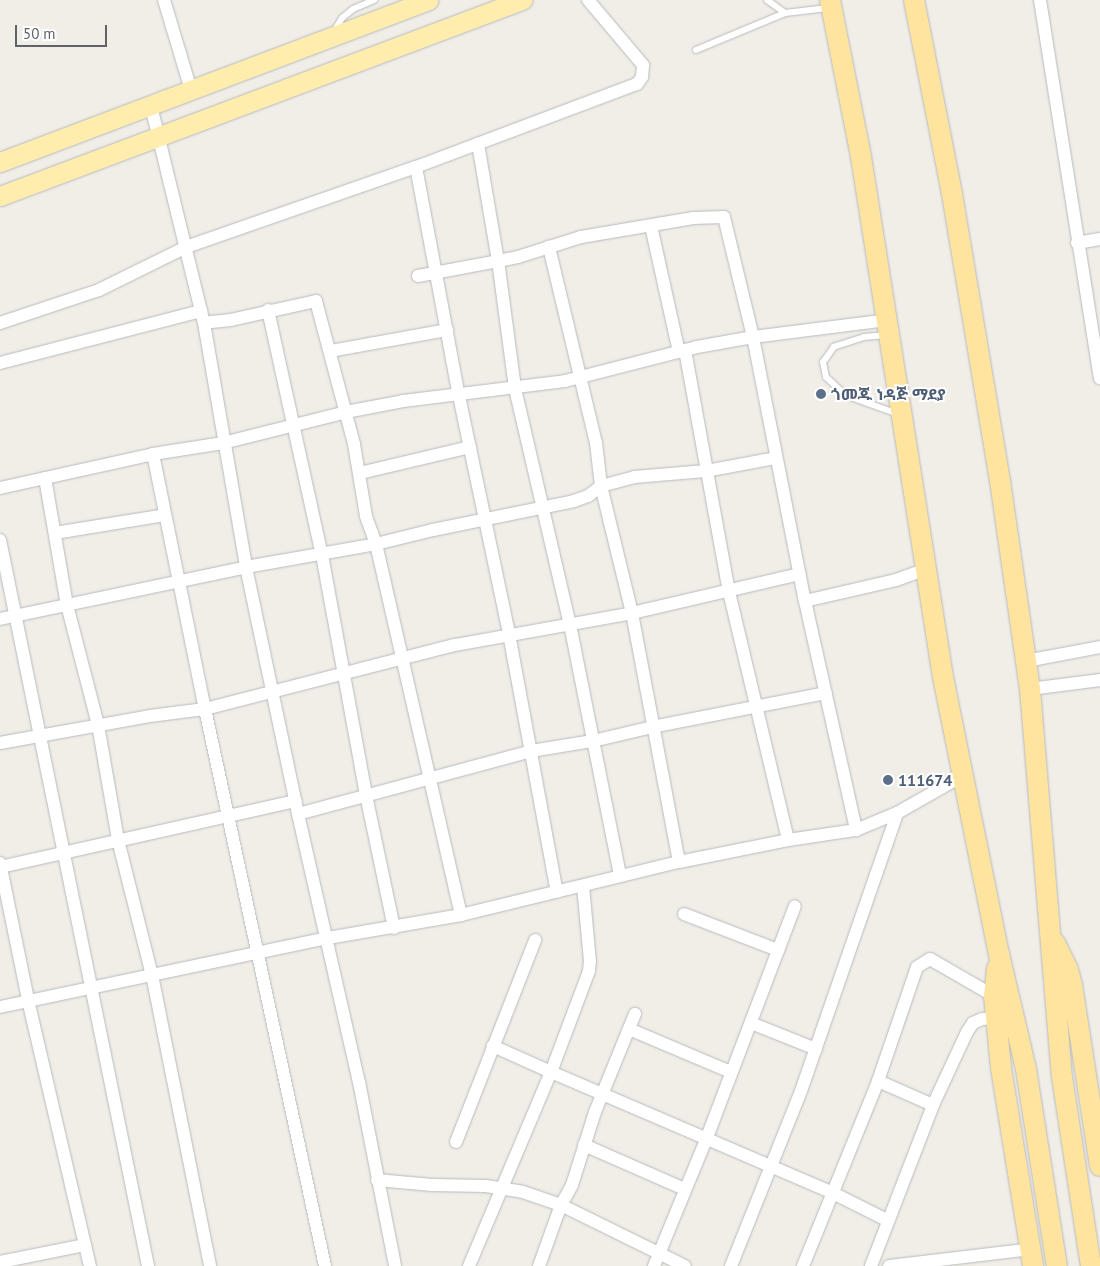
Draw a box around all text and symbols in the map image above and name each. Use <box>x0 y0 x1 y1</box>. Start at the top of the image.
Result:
scale bar <box>18 15 110 47</box>
text: 50 m <box>23 24 56 43</box>
place label: ጎመጁ ነዳጅ ማደያ <box>831 384 946 404</box>
marker: ጎመጁ ነዳጅ ማደያ <box>815 388 827 400</box>
place label: 111674 <box>898 770 952 790</box>
marker: 111674 <box>882 774 894 786</box>

